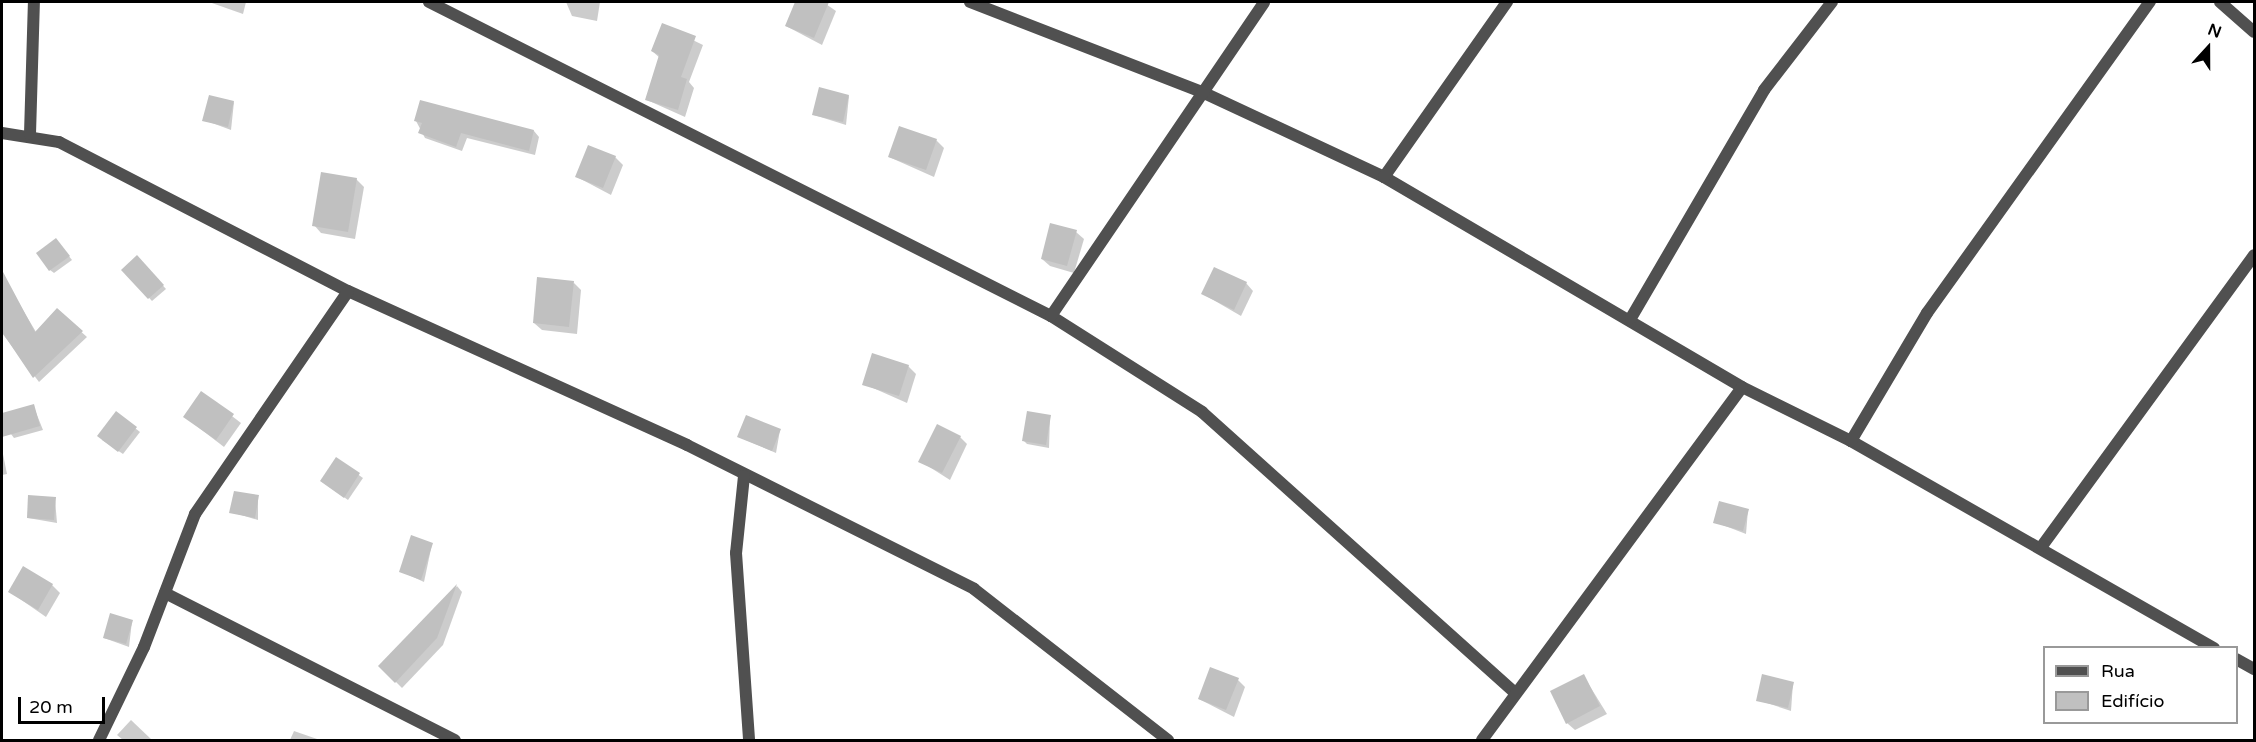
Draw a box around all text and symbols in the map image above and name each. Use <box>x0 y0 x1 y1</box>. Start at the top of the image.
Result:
north arrow <box>2178 18 2238 78</box>
text: N <box>2205 20 2224 43</box>
legend <box>2043 646 2238 724</box>
text: Rua <box>2101 660 2135 682</box>
scale bar <box>21 685 108 723</box>
text: Edifício <box>2101 690 2164 712</box>
text: 20 m <box>29 696 73 718</box>

